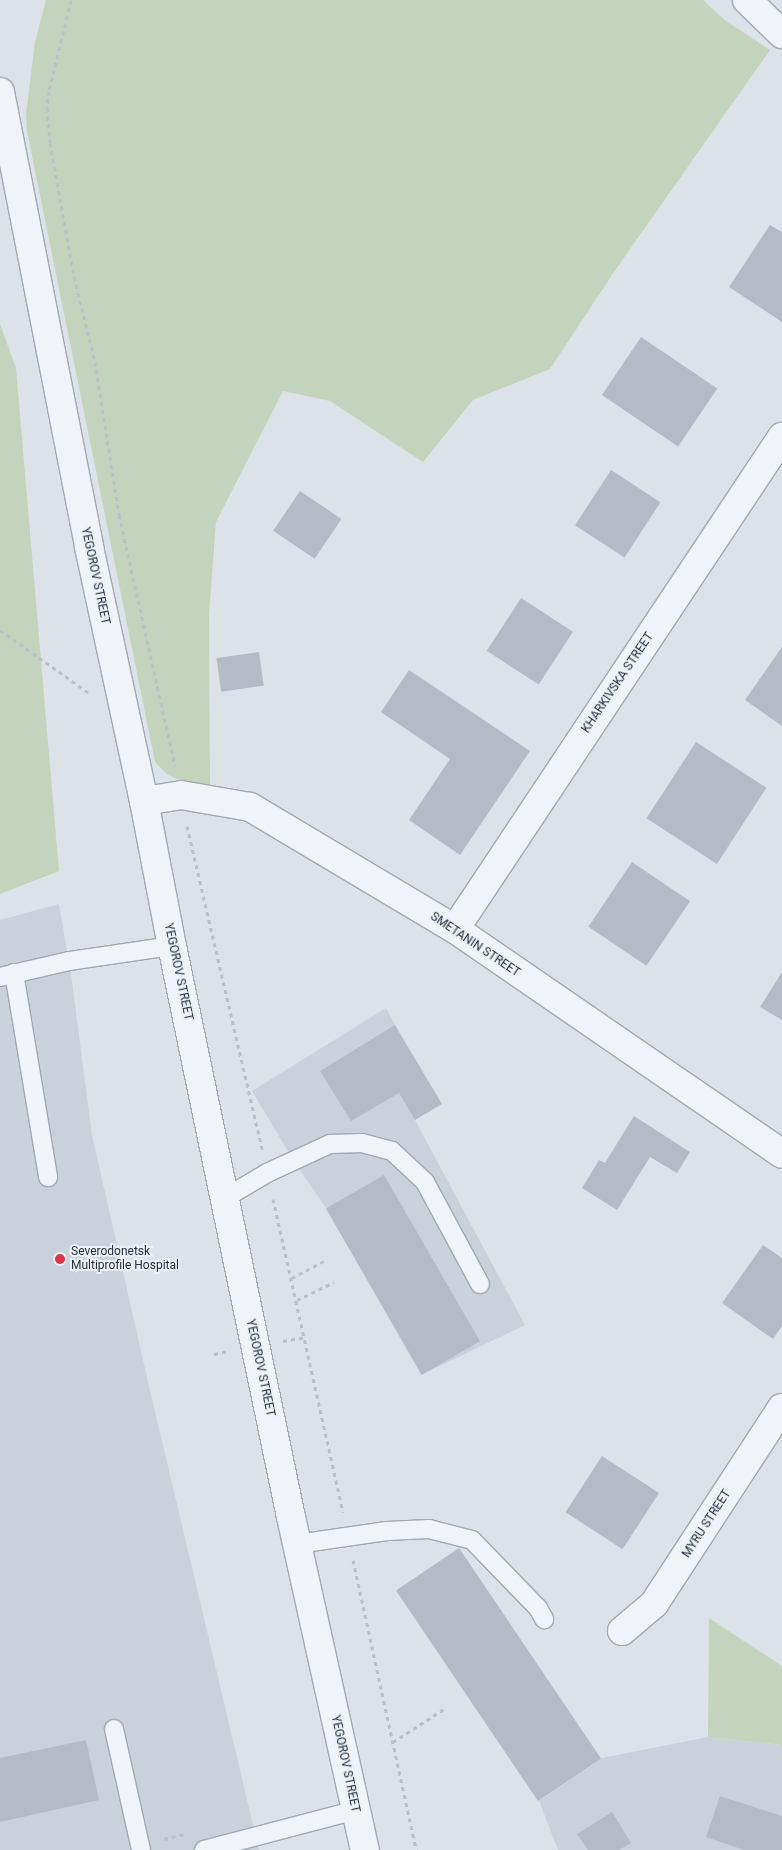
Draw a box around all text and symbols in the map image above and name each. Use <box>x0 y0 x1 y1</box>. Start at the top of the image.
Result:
street label: YEGOROV STREET <box>78 526 112 626</box>
street label: KHARKIVSKA STREET <box>579 630 657 736</box>
street label: SMETANIN STREET <box>427 910 523 980</box>
street label: YEGOROV STREET <box>161 922 195 1022</box>
place label: Severodonetsk Multiprofile Hospital <box>71 1245 179 1273</box>
marker: Severodonetsk Multiprofile Hospital <box>53 1252 67 1266</box>
street label: YEGOROV STREET <box>243 1318 277 1418</box>
street label: MYRU STREET <box>680 1487 734 1561</box>
street label: YEGOROV STREET <box>328 1714 362 1814</box>

